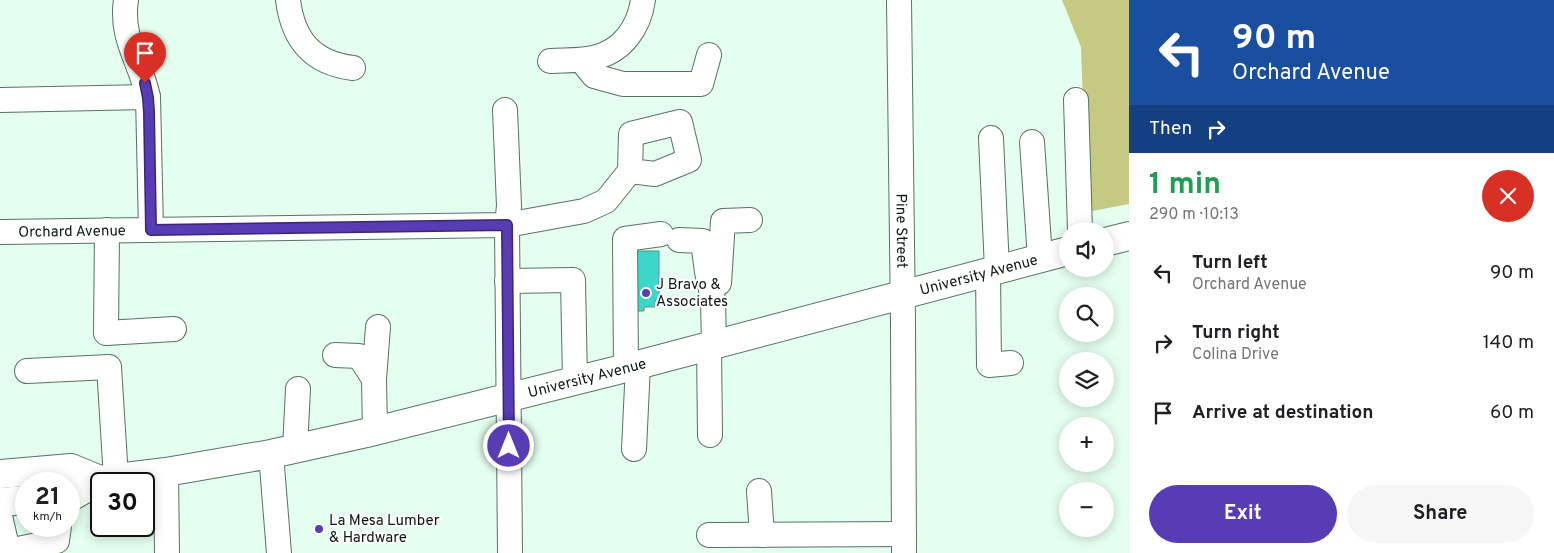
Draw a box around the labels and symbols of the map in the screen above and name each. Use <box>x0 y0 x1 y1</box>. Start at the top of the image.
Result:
pin <box>124 32 166 83</box>
street label: Pine Street <box>890 193 910 269</box>
street label: Orchard Avenue <box>18 222 126 243</box>
street label: University Avenue <box>918 251 1040 301</box>
place label: J Bravo & Associates <box>656 276 728 312</box>
marker: J Bravo & Associates <box>640 287 652 299</box>
street label: University Avenue <box>526 355 649 403</box>
position arrow <box>482 419 534 471</box>
speed limit sign: 30 <box>90 472 155 537</box>
place label: La Mesa Lumber & Hardware <box>329 512 440 548</box>
marker: La Mesa Lumber & Hardware <box>313 523 325 535</box>

